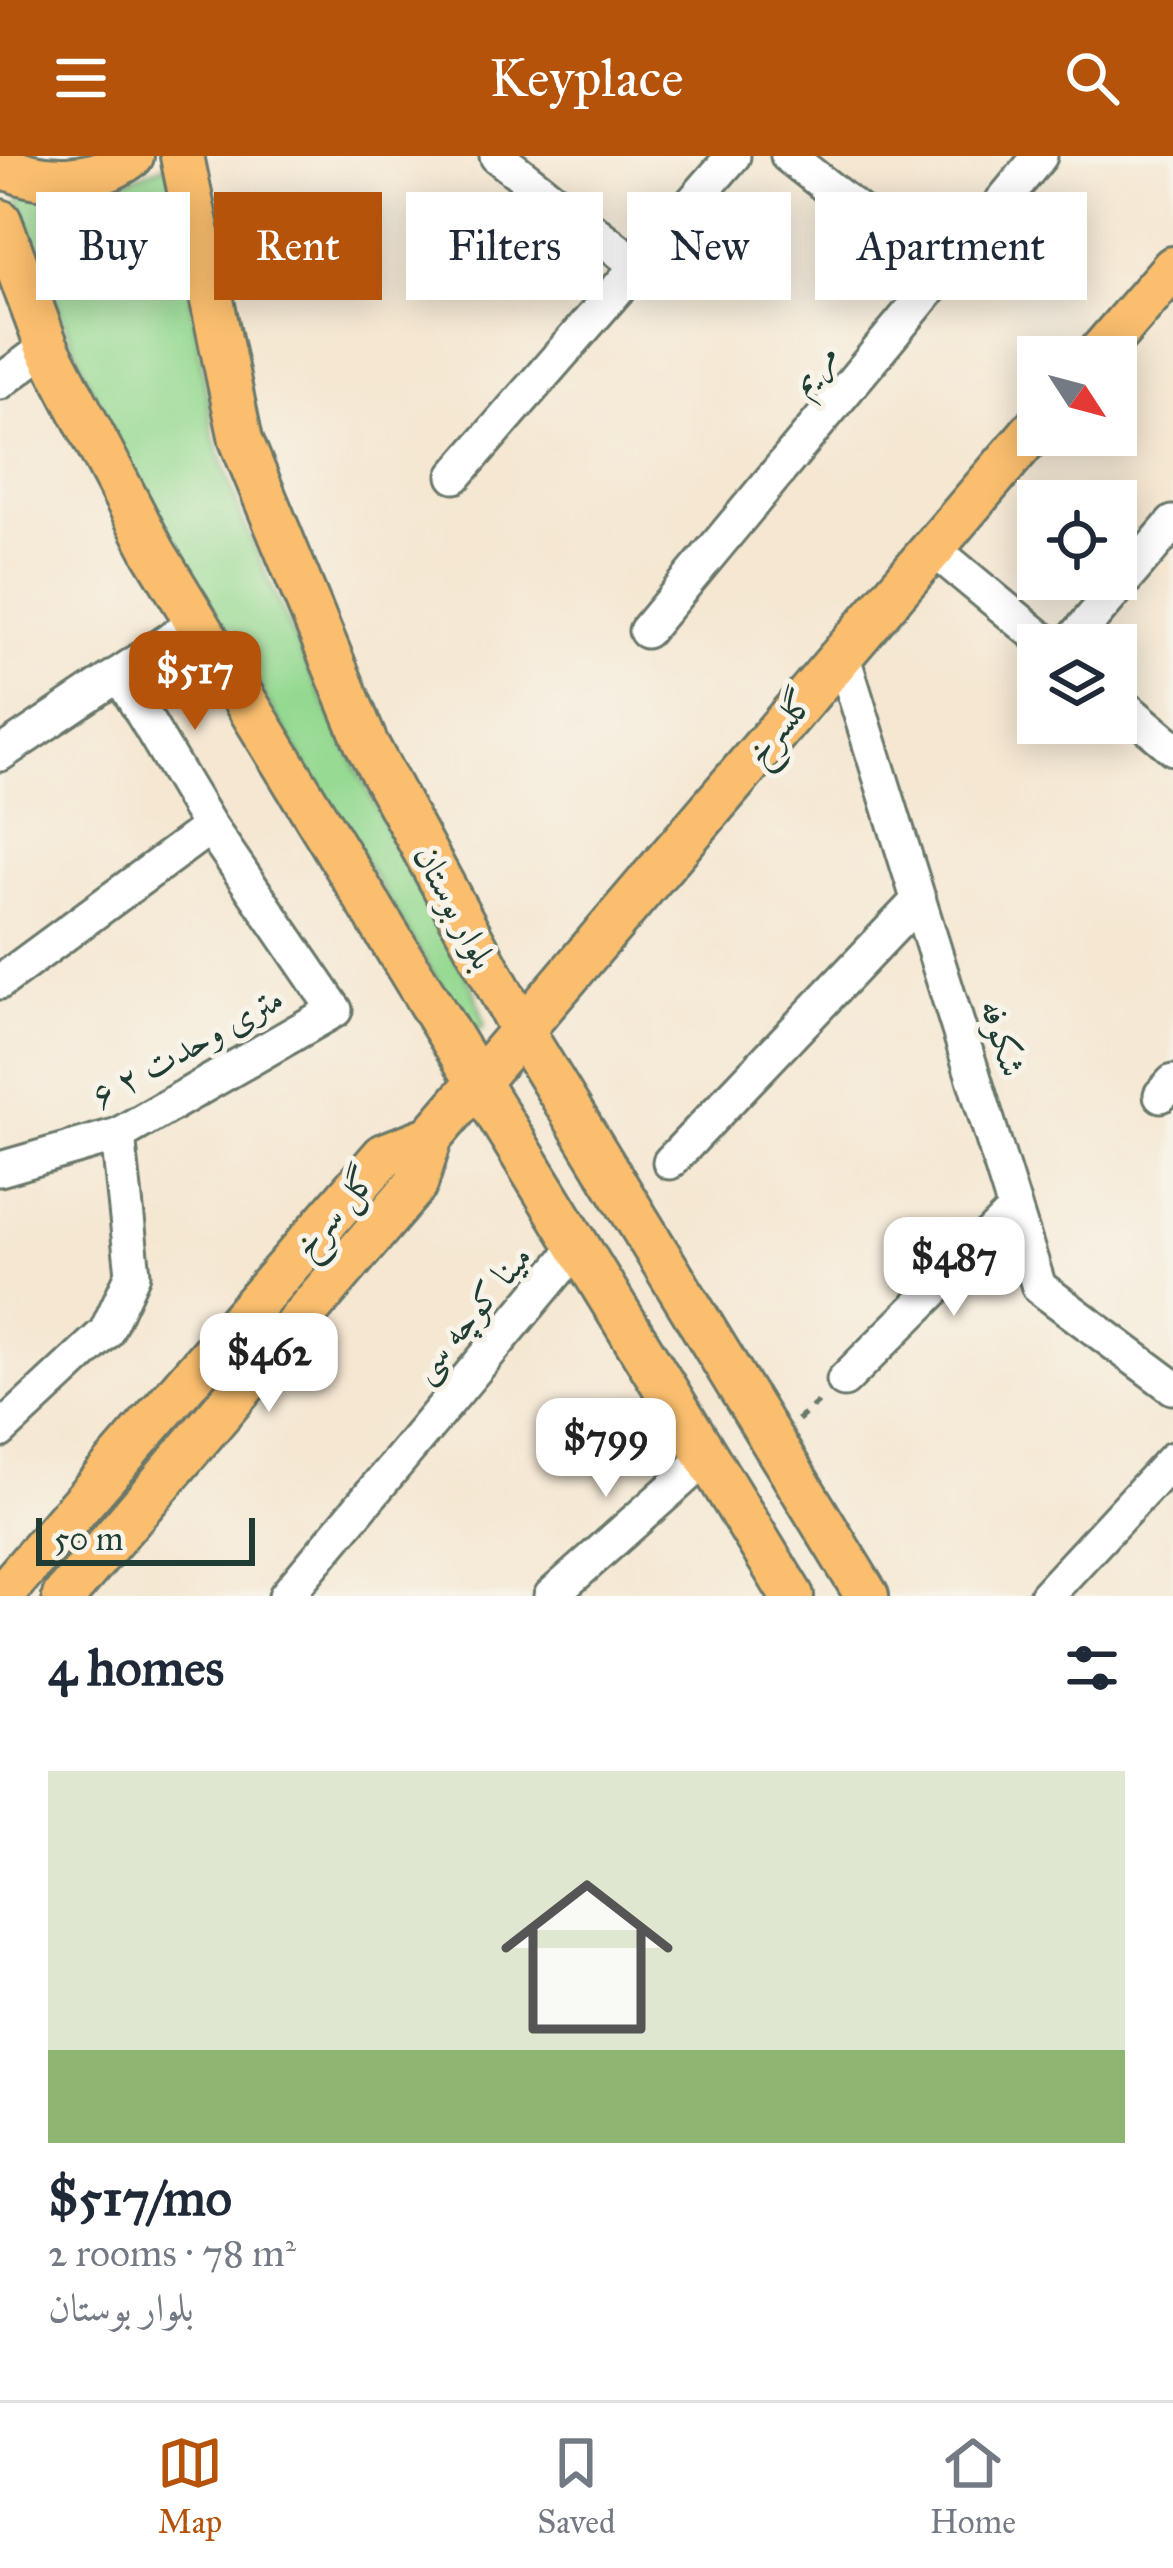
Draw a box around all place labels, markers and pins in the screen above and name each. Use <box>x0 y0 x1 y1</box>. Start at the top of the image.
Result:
pin: $517 <box>124 631 266 733</box>
pin: $487 <box>883 1217 1025 1319</box>
pin: $462 <box>198 1313 340 1415</box>
pin: $799 <box>535 1398 677 1500</box>

